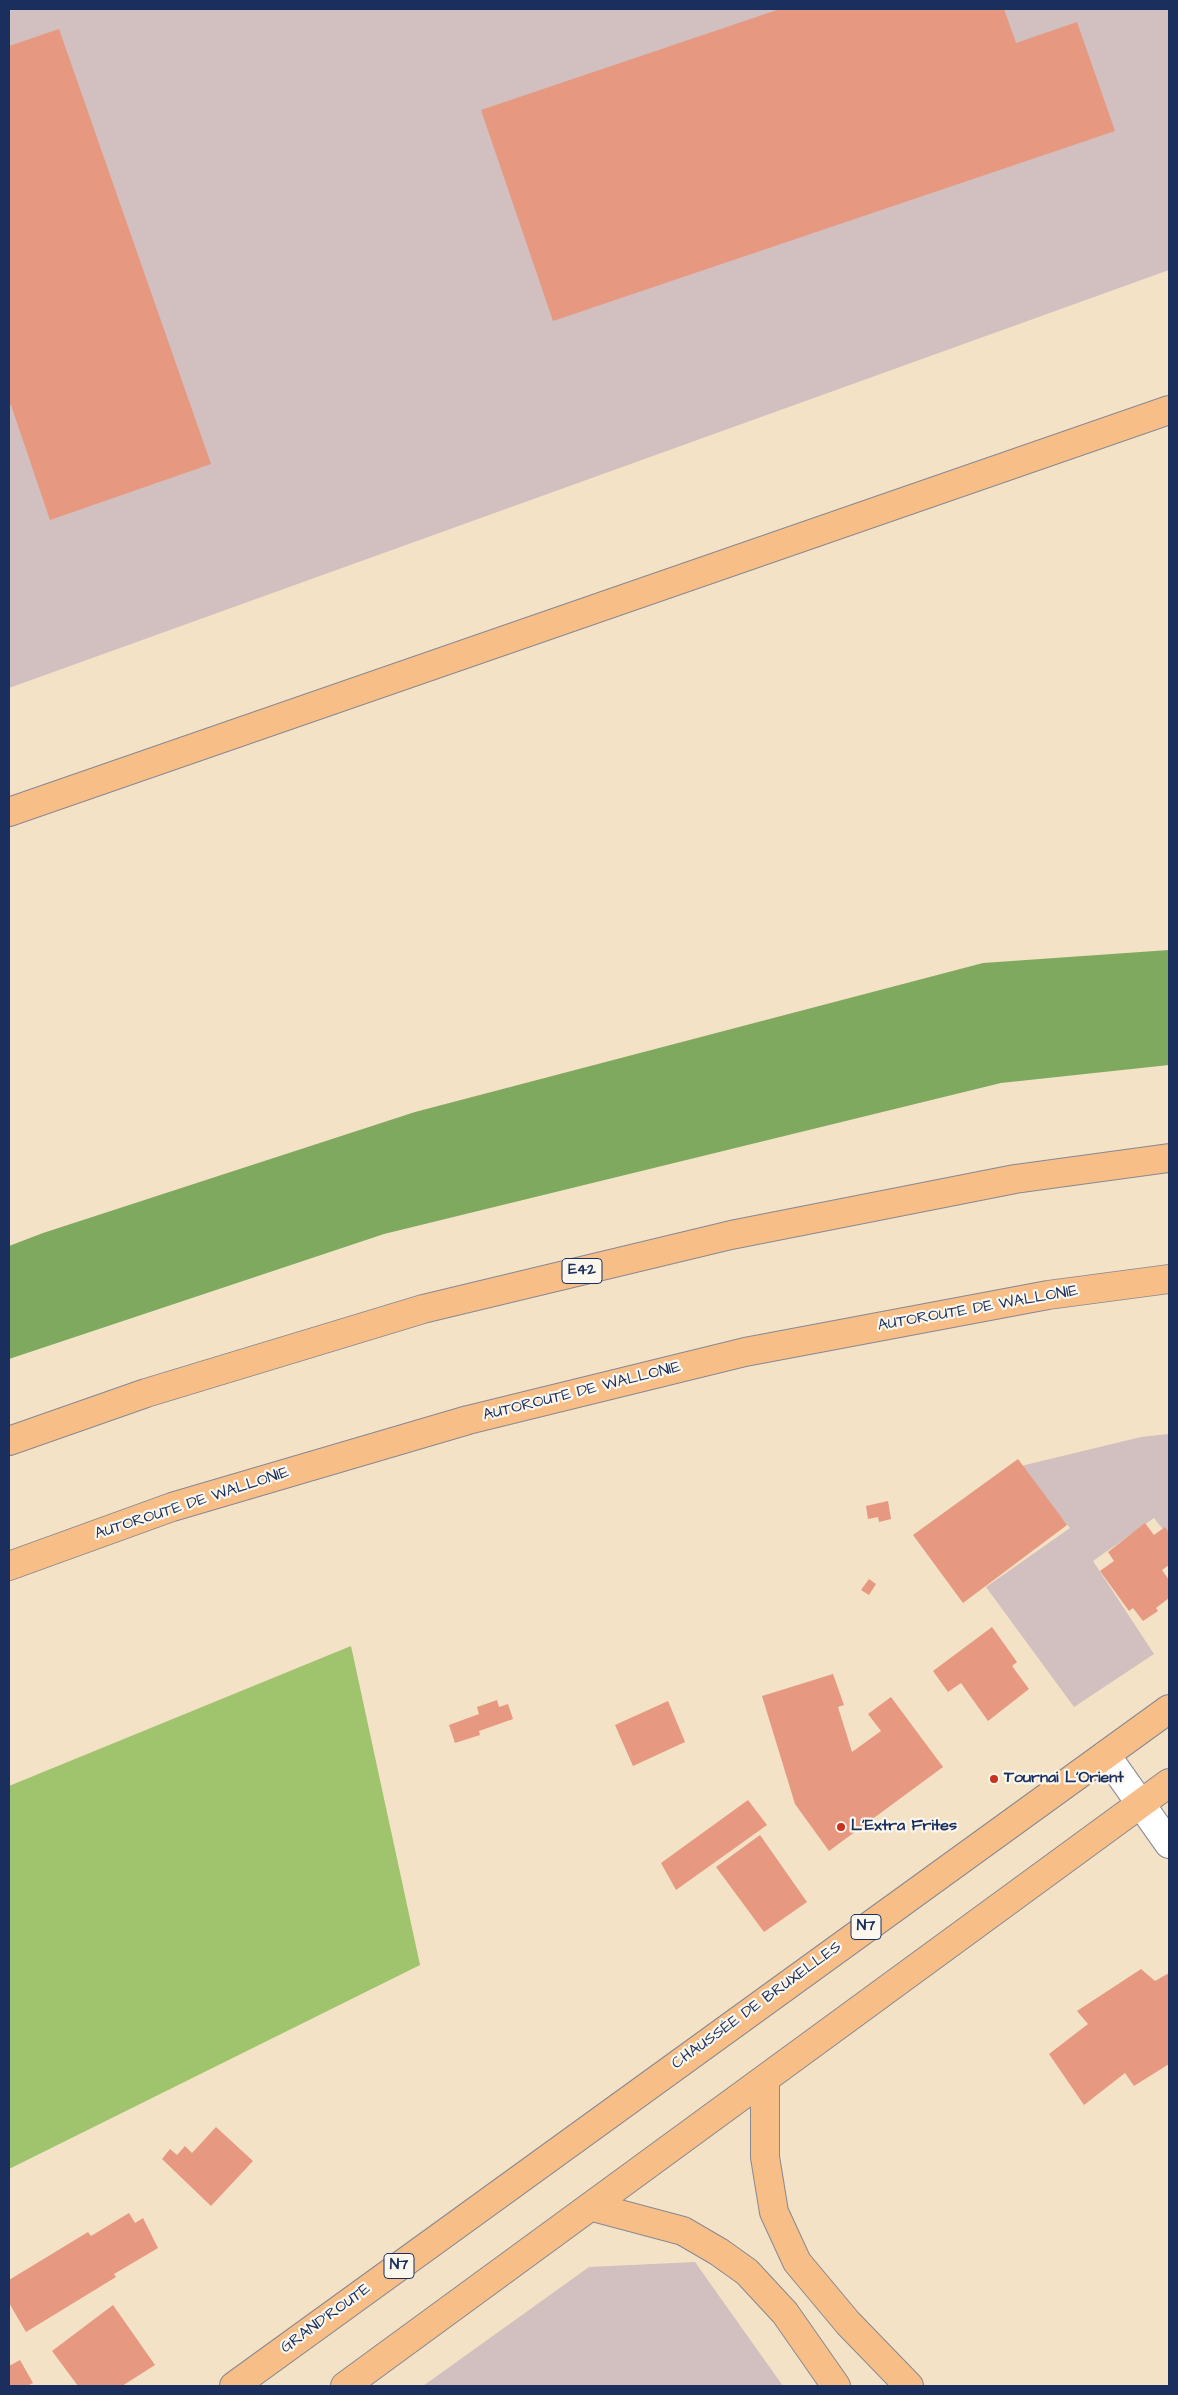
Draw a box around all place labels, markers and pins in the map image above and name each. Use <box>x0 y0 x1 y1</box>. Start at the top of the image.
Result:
place label: Tournai L'Orient <box>1004 1769 1124 1789</box>
marker: Tournai L'Orient <box>988 1773 1000 1785</box>
place label: L'Extra Frites <box>851 1817 957 1837</box>
marker: L'Extra Frites <box>835 1821 847 1833</box>

